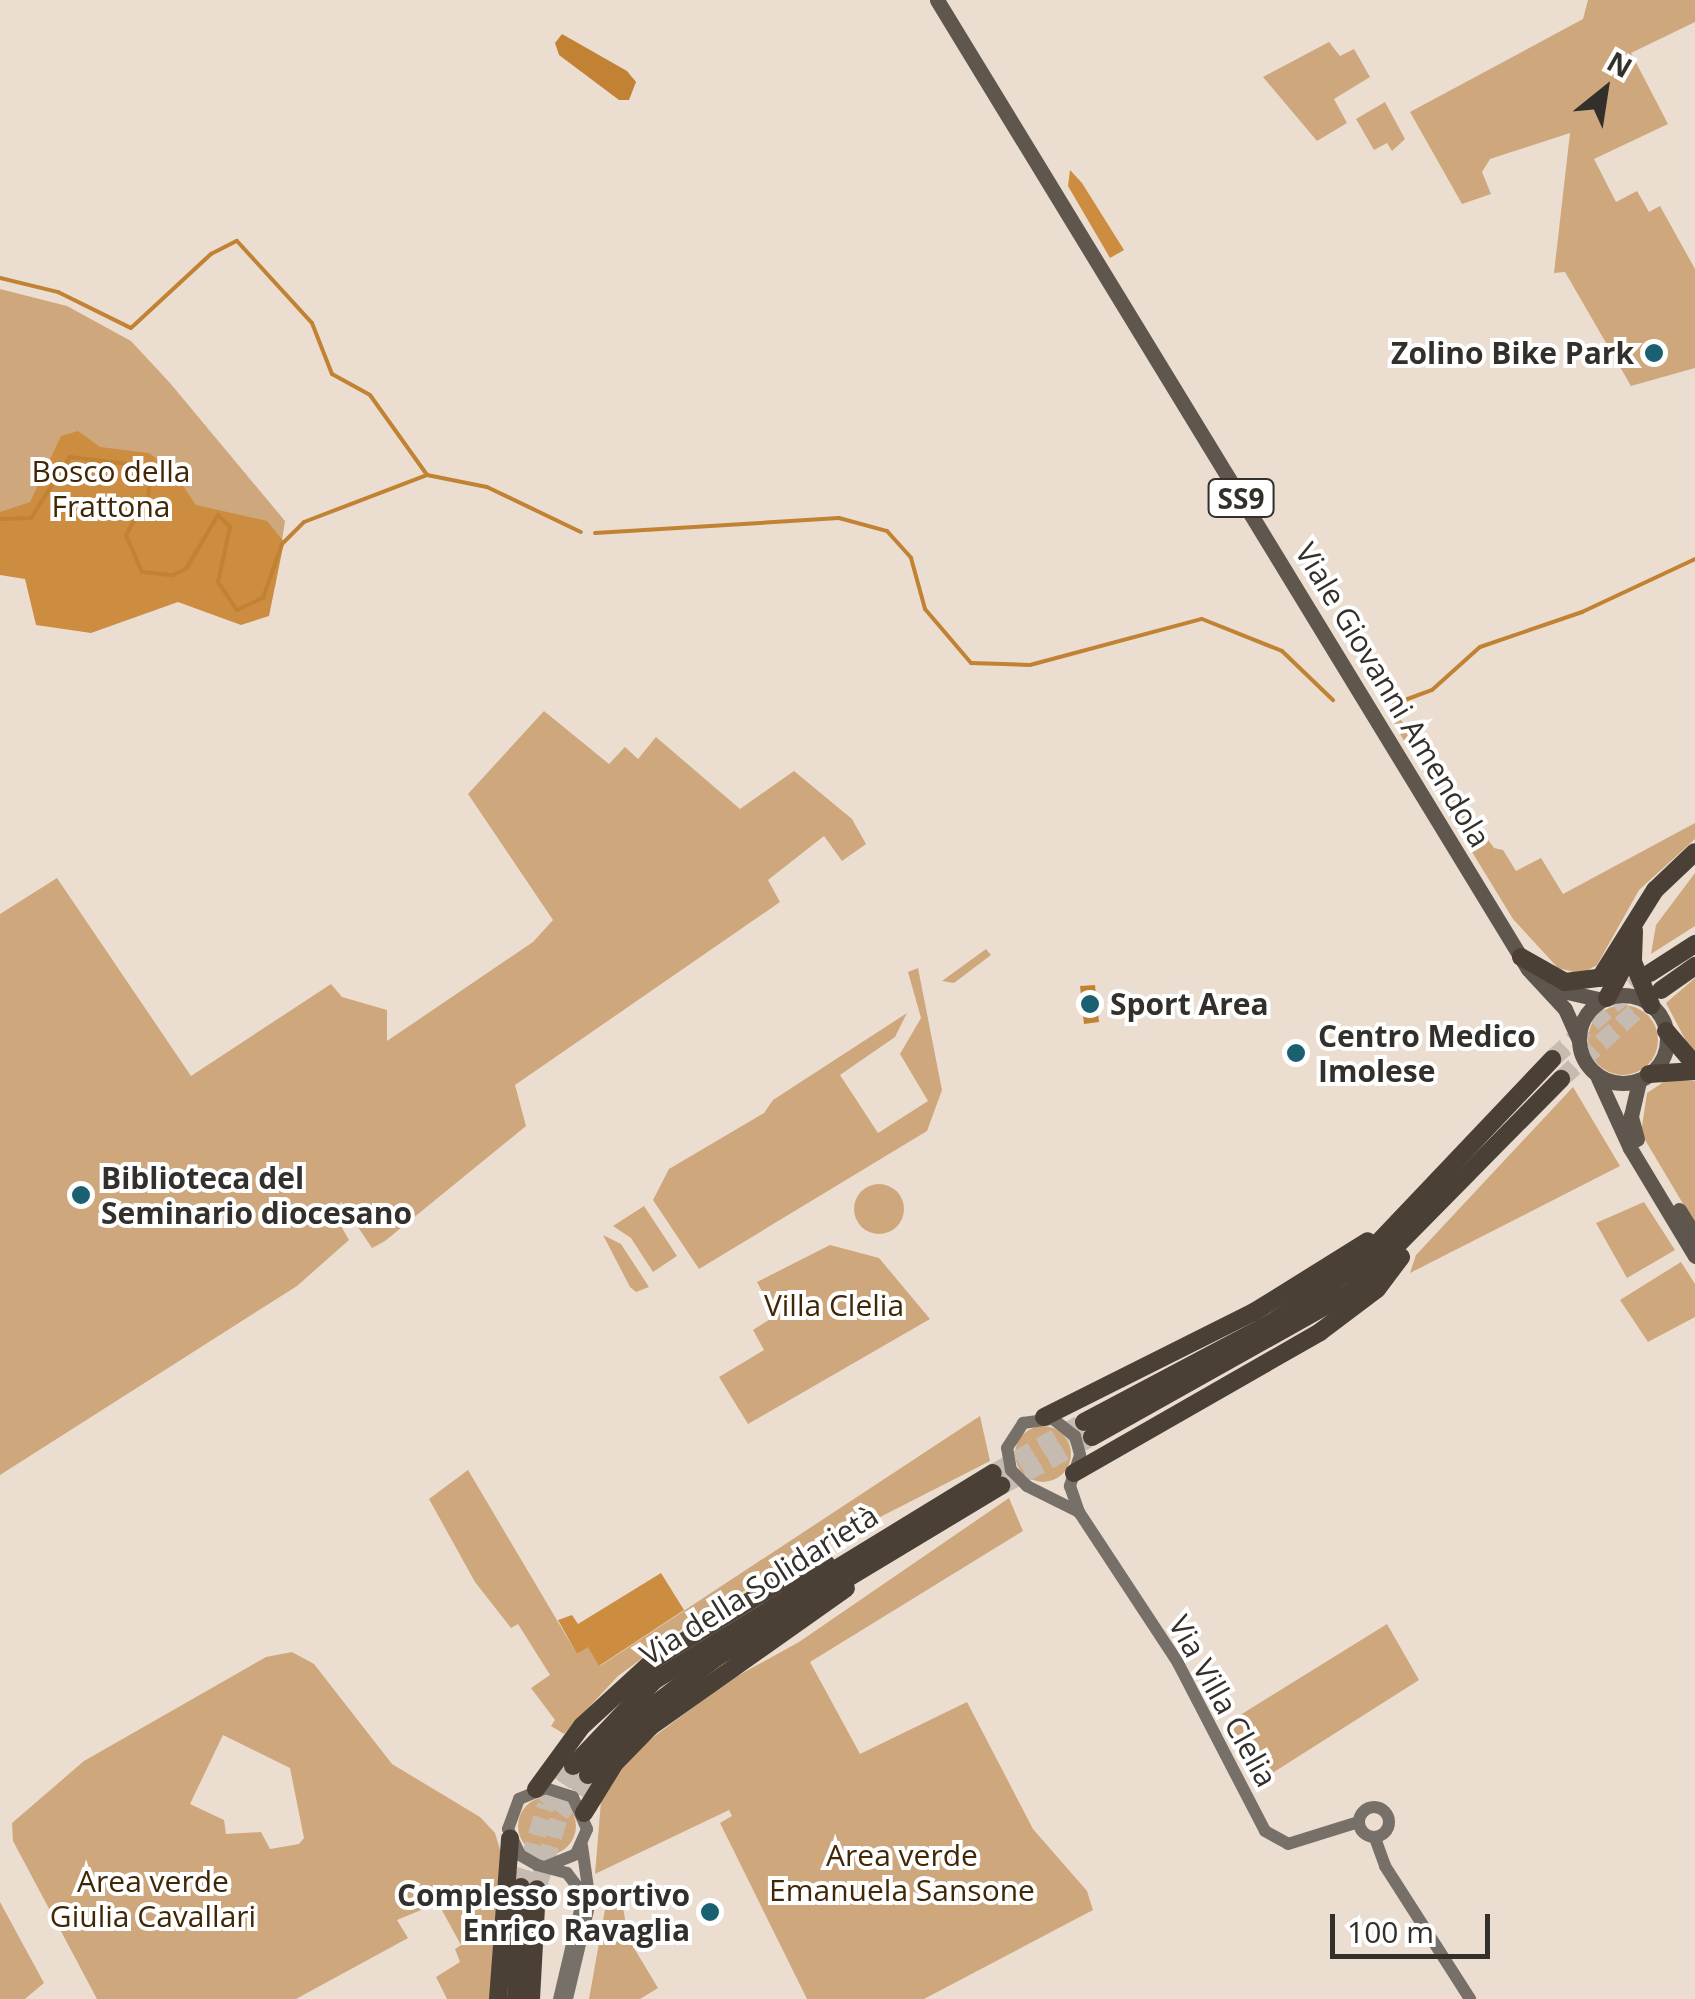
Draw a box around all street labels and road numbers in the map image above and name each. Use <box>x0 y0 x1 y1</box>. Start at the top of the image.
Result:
road number: SS9 <box>1206 475 1276 521</box>
street label: Viale Giovanni Amendola <box>1288 536 1498 854</box>
street label: Via della Solidarietà <box>634 1497 884 1673</box>
street label: Via Villa Clelia <box>1161 1609 1285 1793</box>

